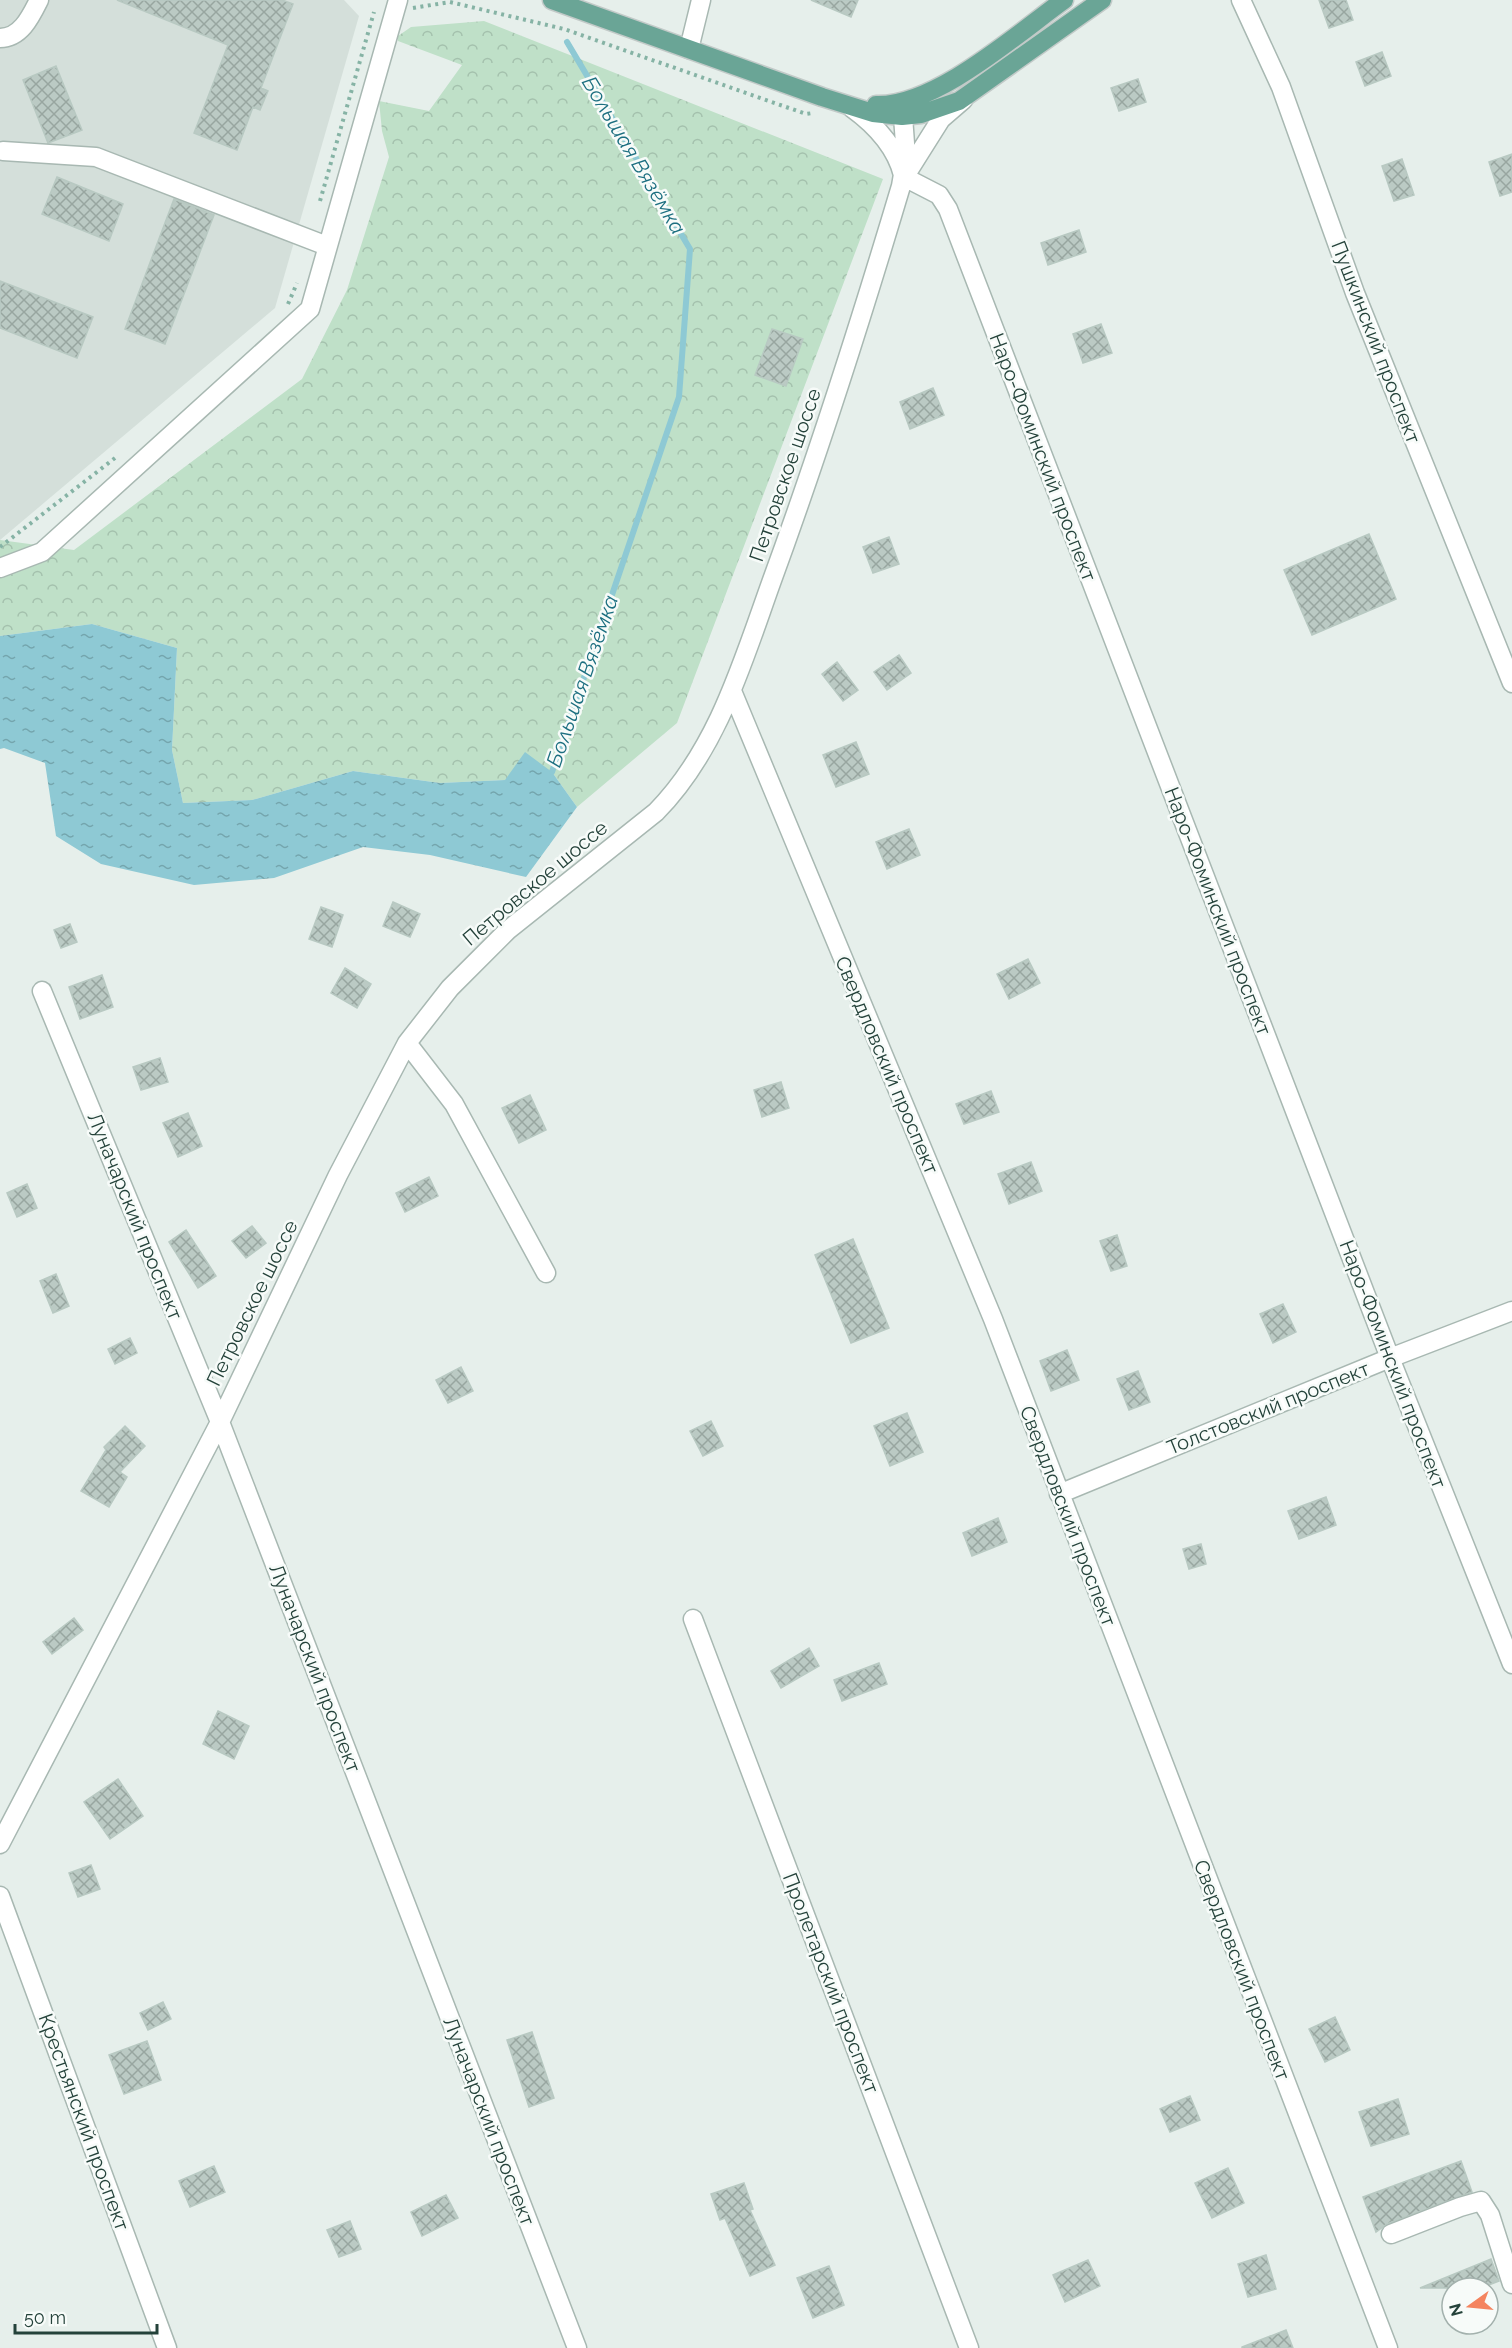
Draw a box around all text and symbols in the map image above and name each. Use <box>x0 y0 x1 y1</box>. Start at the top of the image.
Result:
water label: Большая Вязёмка <box>577 71 691 239</box>
street label: Пушкинский проспект <box>1326 237 1426 447</box>
street label: Наро-Фоминский проспект <box>985 330 1102 585</box>
street label: Петровское шоссе <box>744 385 826 565</box>
water label: Большая Вязёмка <box>541 592 623 770</box>
street label: Наро-Фоминский проспект <box>1160 784 1277 1039</box>
street label: Петровское шоссе <box>458 815 612 951</box>
street label: Свердловский проспект <box>830 953 944 1178</box>
street label: Луначарский проспект <box>82 1109 188 1324</box>
street label: Петровское шоссе <box>201 1216 303 1390</box>
street label: Наро-Фоминский проспект <box>1335 1237 1452 1492</box>
street label: Толстовский проспект <box>1163 1356 1373 1460</box>
street label: Свердловский проспект <box>1015 1402 1121 1630</box>
street label: Луначарский проспект <box>264 1560 366 1776</box>
street label: Свердловский проспект <box>1189 1856 1295 2084</box>
street label: Пролетарский проспект <box>778 1869 884 2097</box>
street label: Крестьянский проспект <box>34 2010 135 2234</box>
street label: Луначарский проспект <box>438 2013 540 2229</box>
north arrow <box>1440 2276 1500 2336</box>
scale bar <box>15 2297 158 2335</box>
text: N <box>1445 2301 1467 2318</box>
text: 50 m <box>24 2307 66 2328</box>

